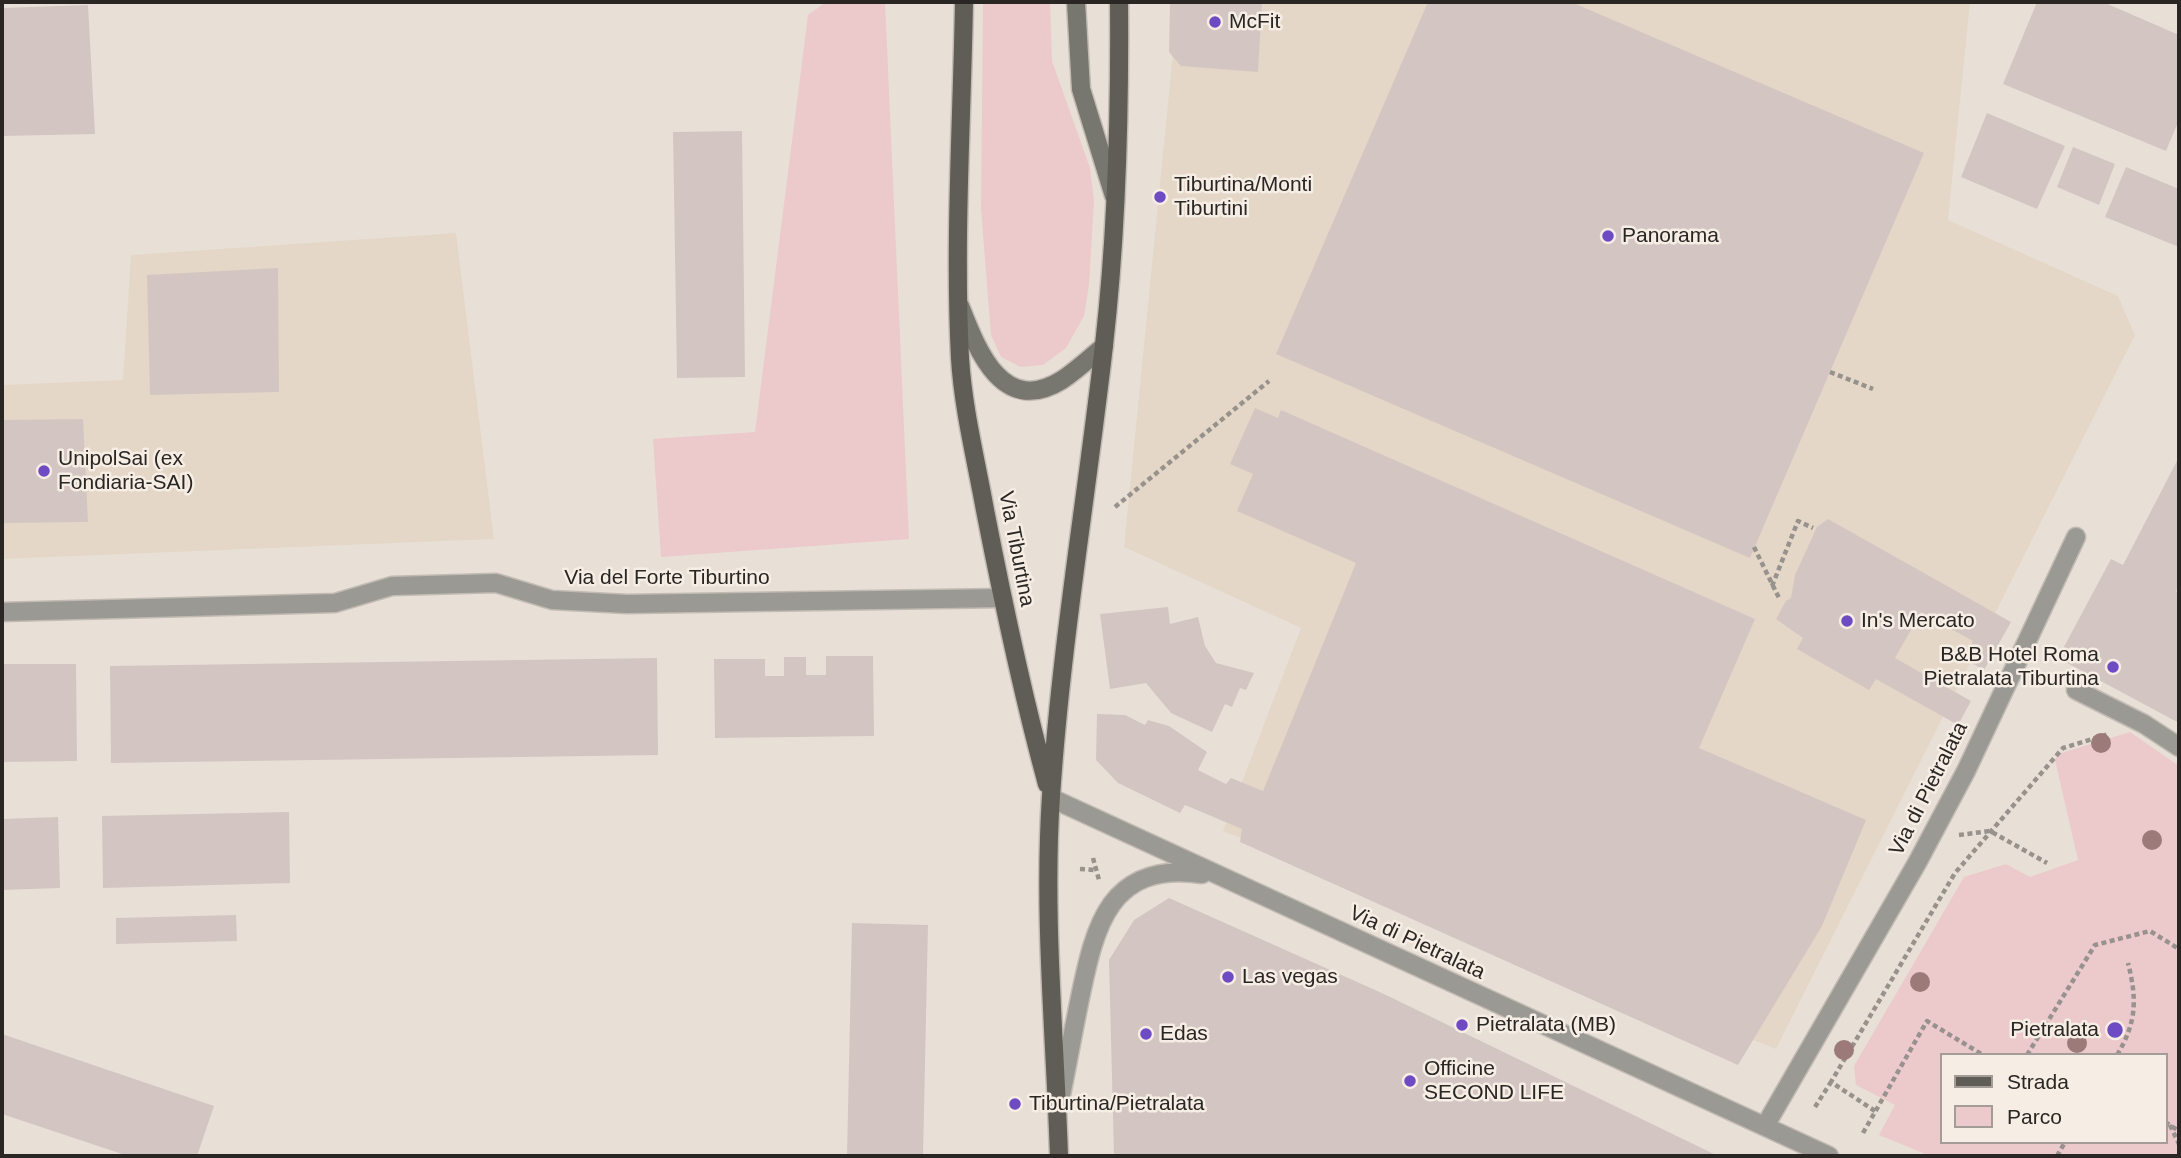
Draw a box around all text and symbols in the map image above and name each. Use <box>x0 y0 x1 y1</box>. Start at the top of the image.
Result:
place label: McFit <box>1229 9 1280 35</box>
marker: McFit <box>1207 14 1223 30</box>
place label: Tiburtina/Monti Tiburtini <box>1174 172 1312 222</box>
marker: Tiburtina/Monti Tiburtini <box>1152 189 1168 205</box>
place label: Panorama <box>1622 223 1719 249</box>
marker: Panorama <box>1600 228 1616 244</box>
place label: UnipolSai (ex Fondiaria-SAI) <box>58 446 193 496</box>
marker: UnipolSai (ex Fondiaria-SAI) <box>36 463 52 479</box>
street label: Via Tiburtina <box>992 489 1040 609</box>
street label: Via del Forte Tiburtino <box>564 565 770 591</box>
place label: In's Mercato <box>1861 608 1975 634</box>
marker: In's Mercato <box>1839 613 1855 629</box>
place label: B&B Hotel Roma Pietralata Tiburtina <box>1924 642 2099 692</box>
marker: B&B Hotel Roma Pietralata Tiburtina <box>2105 659 2121 675</box>
street label: Via di Pietralata <box>1884 718 1974 860</box>
street label: Via di Pietralata <box>1345 901 1489 985</box>
place label: Las vegas <box>1242 964 1338 990</box>
marker: Las vegas <box>1220 969 1236 985</box>
place label: Pietralata (MB) <box>1476 1012 1616 1038</box>
marker: Pietralata (MB) <box>1454 1017 1470 1033</box>
place label: Pietralata <box>2010 1017 2099 1043</box>
marker: Pietralata <box>2105 1020 2125 1040</box>
place label: Edas <box>1160 1021 1208 1047</box>
marker: Edas <box>1138 1026 1154 1042</box>
legend <box>1940 1053 2167 1144</box>
place label: Officine SECOND LIFE <box>1424 1056 1564 1106</box>
text: Strada <box>2007 1070 2069 1093</box>
marker: Officine SECOND LIFE <box>1402 1073 1418 1089</box>
place label: Tiburtina/Pietralata <box>1029 1091 1204 1117</box>
marker: Tiburtina/Pietralata <box>1007 1096 1023 1112</box>
text: Parco <box>2007 1105 2062 1128</box>

